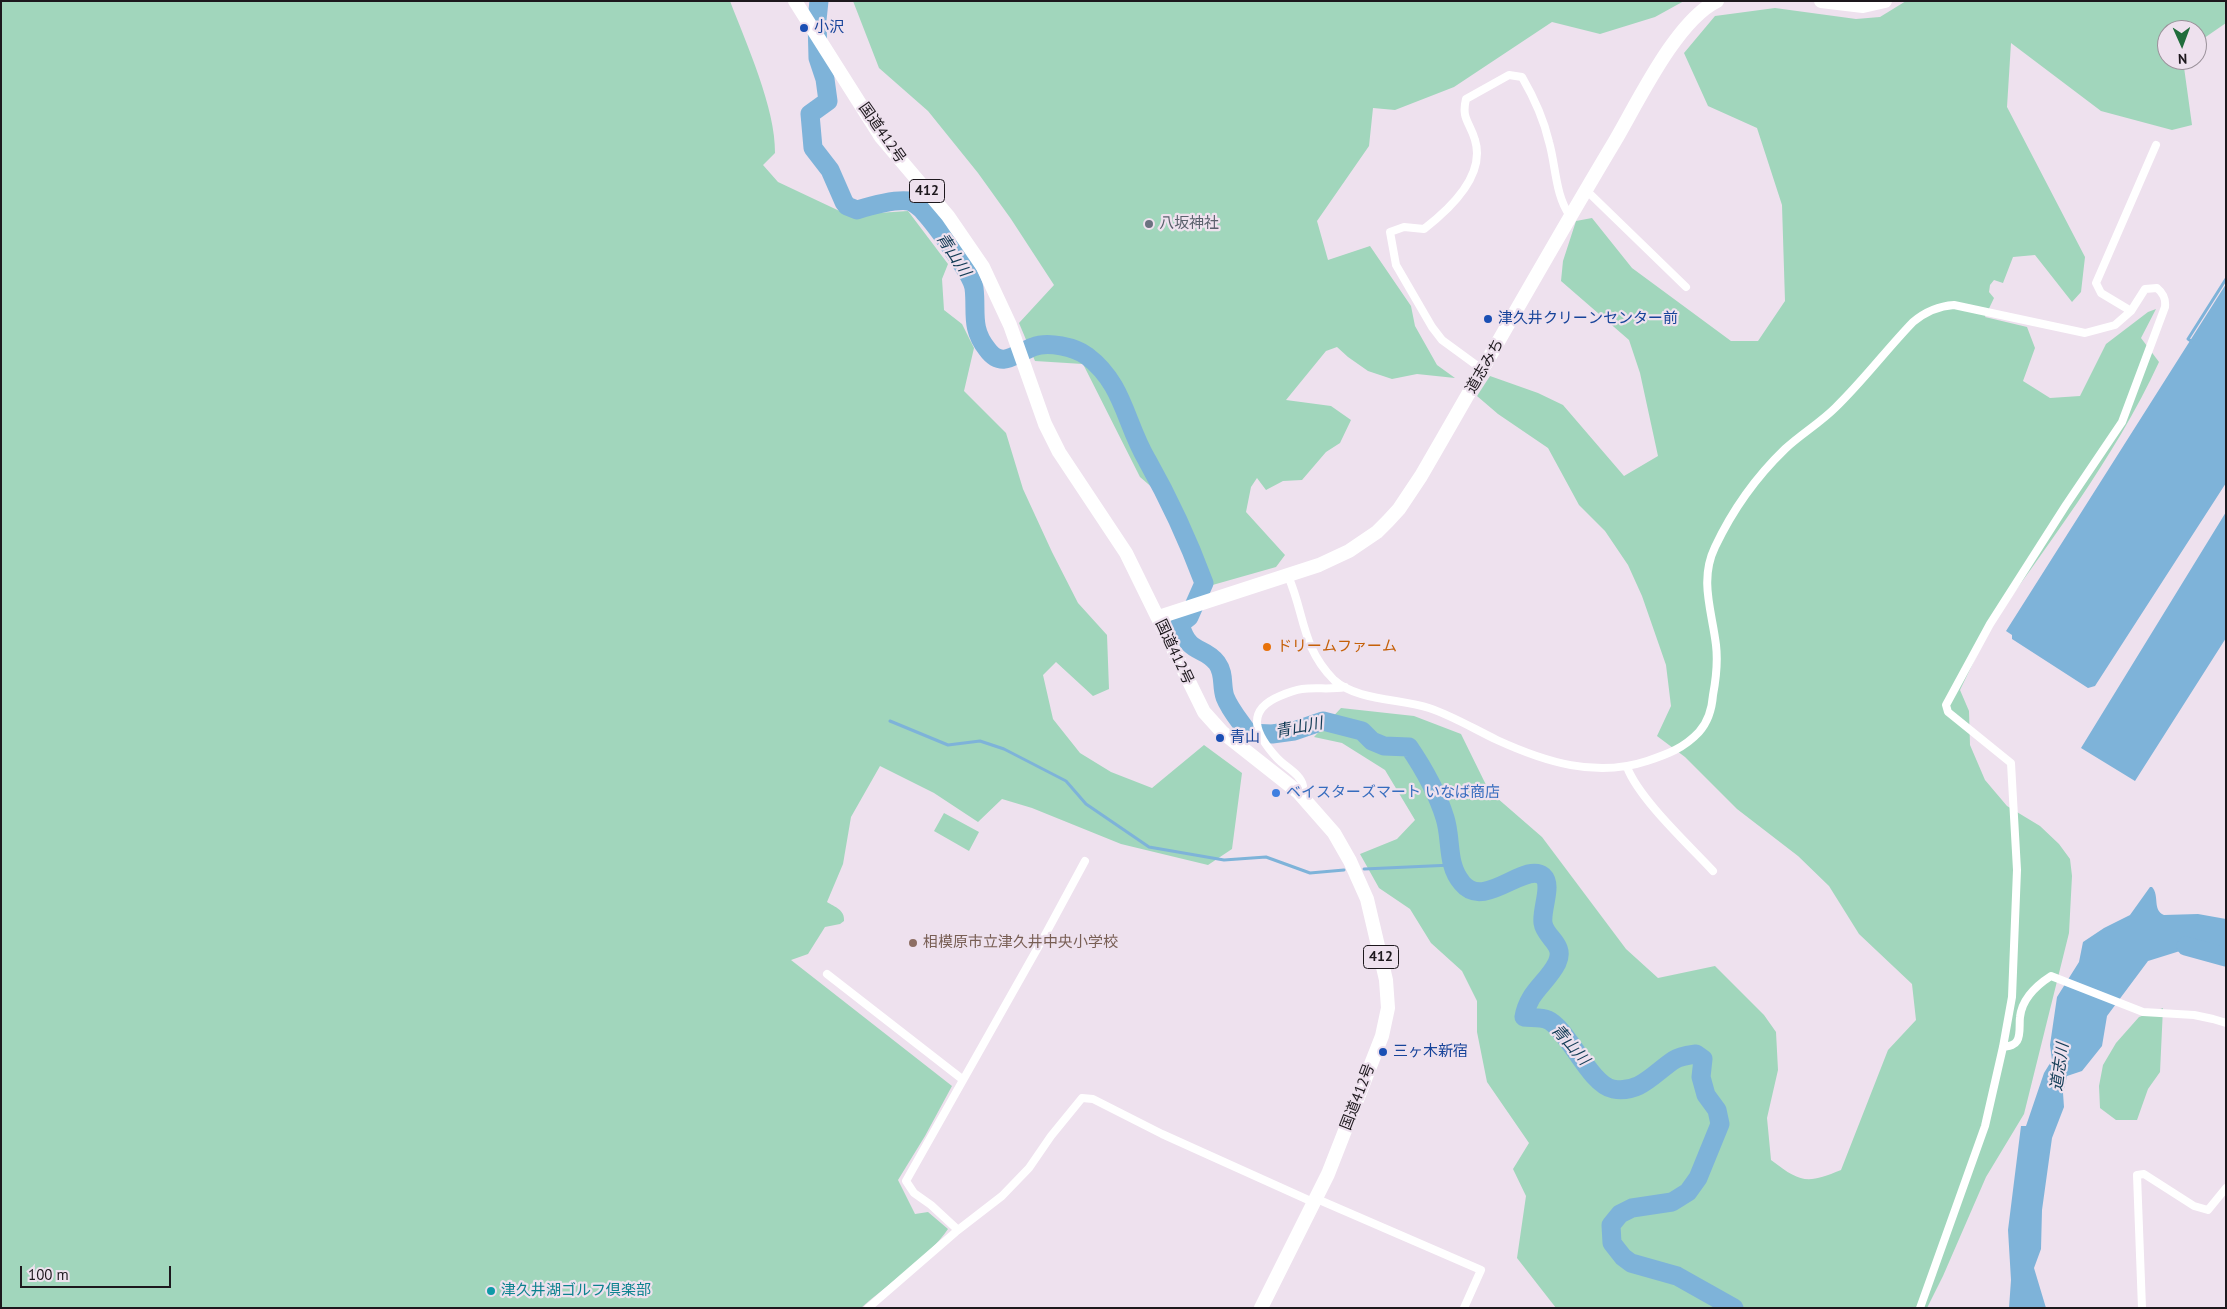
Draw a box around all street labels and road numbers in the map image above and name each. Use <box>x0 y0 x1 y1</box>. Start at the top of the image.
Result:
street label: 国道412号 <box>855 99 909 167</box>
road number: 412 <box>910 180 944 202</box>
street label: 道志みち <box>1462 336 1508 396</box>
street label: 国道412号 <box>1151 617 1197 687</box>
road number: 412 <box>1364 946 1398 969</box>
street label: 国道412号 <box>1337 1061 1379 1133</box>

